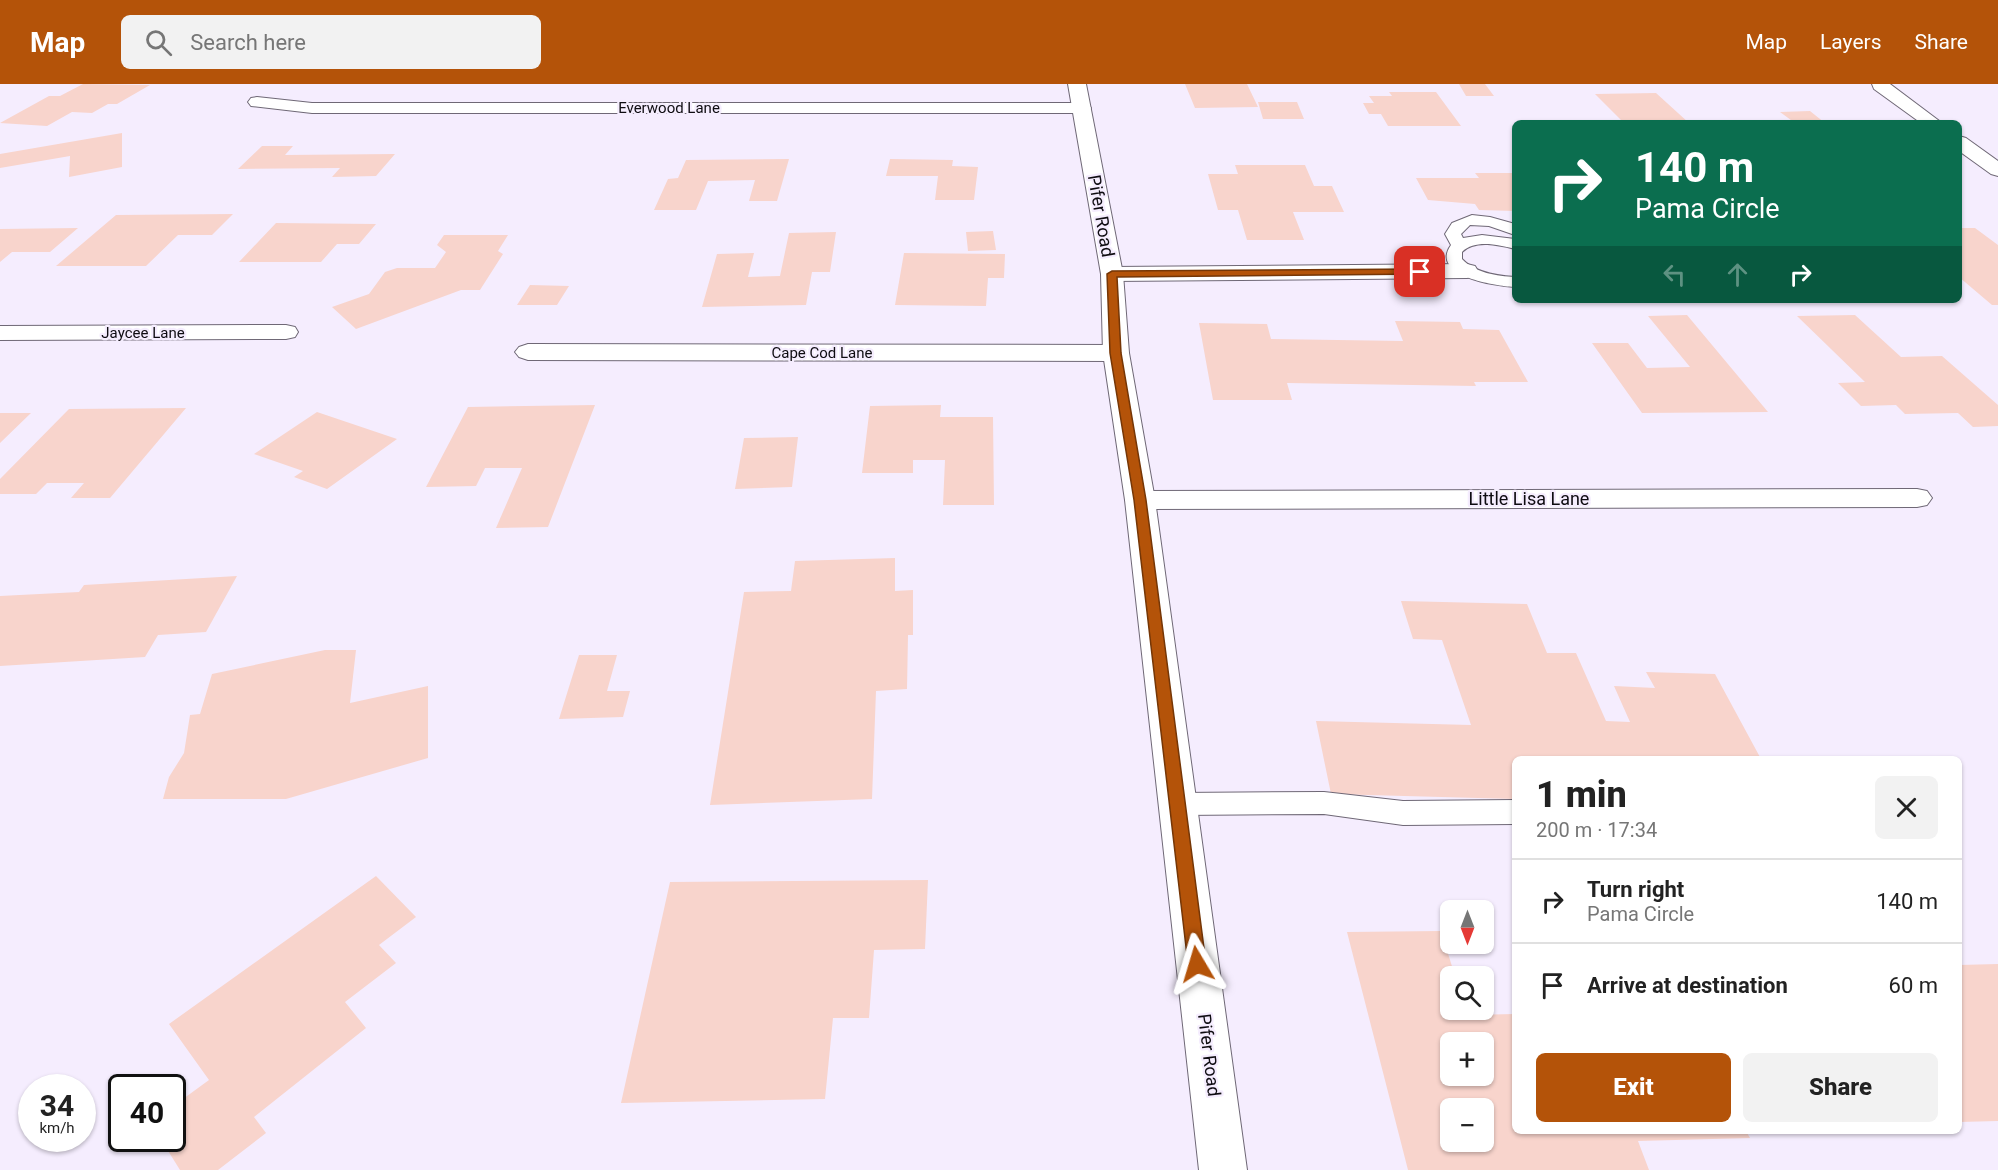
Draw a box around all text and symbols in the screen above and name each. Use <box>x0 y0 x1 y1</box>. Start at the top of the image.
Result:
search box <box>121 15 541 69</box>
text: Map <box>30 26 85 59</box>
icon: search <box>142 26 175 59</box>
text: Search here <box>190 30 306 55</box>
text: Map <box>1745 30 1787 54</box>
text: Layers <box>1820 30 1881 54</box>
text: Share <box>1914 30 1968 54</box>
street label: Everwood Lane <box>618 99 720 117</box>
text: 140 m <box>1635 143 1754 192</box>
icon: right <box>1536 144 1614 222</box>
street label: Pifer Road <box>1084 173 1119 259</box>
text: Pama Circle <box>1635 193 1780 225</box>
pin <box>1394 246 1445 297</box>
icon: arrive <box>1403 255 1436 288</box>
icon: left <box>1658 258 1691 291</box>
icon: ahead <box>1721 258 1754 291</box>
icon: right <box>1784 258 1817 291</box>
street label: Jaycee Lane <box>101 324 185 342</box>
street label: Cape Cod Lane <box>772 344 873 362</box>
street label: Little Lisa Lane <box>1469 488 1589 509</box>
text: 1 min <box>1536 774 1627 816</box>
button: close <box>1875 776 1938 839</box>
text: 200 m · 17:34 <box>1536 818 1657 842</box>
text: Turn right <box>1587 877 1684 902</box>
icon: right <box>1536 885 1569 918</box>
text: 140 m <box>1876 889 1938 914</box>
north arrow <box>1440 900 1494 954</box>
map controls <box>1440 900 1494 1152</box>
text: Pama Circle <box>1587 902 1694 926</box>
position arrow <box>1165 932 1229 996</box>
button: search <box>1440 966 1494 1020</box>
icon: arrive <box>1536 969 1569 1002</box>
text: Arrive at destination <box>1587 973 1788 998</box>
text: 60 m <box>1889 973 1938 998</box>
street label: Pifer Road <box>1194 1012 1225 1098</box>
button: + <box>1440 1032 1494 1086</box>
button: Exit <box>1536 1053 1731 1122</box>
button: Share <box>1743 1053 1938 1122</box>
speed limit sign: 40 <box>108 1074 186 1152</box>
text: 34 <box>40 1088 74 1123</box>
button: − <box>1440 1098 1494 1152</box>
text: km/h <box>39 1119 75 1137</box>

